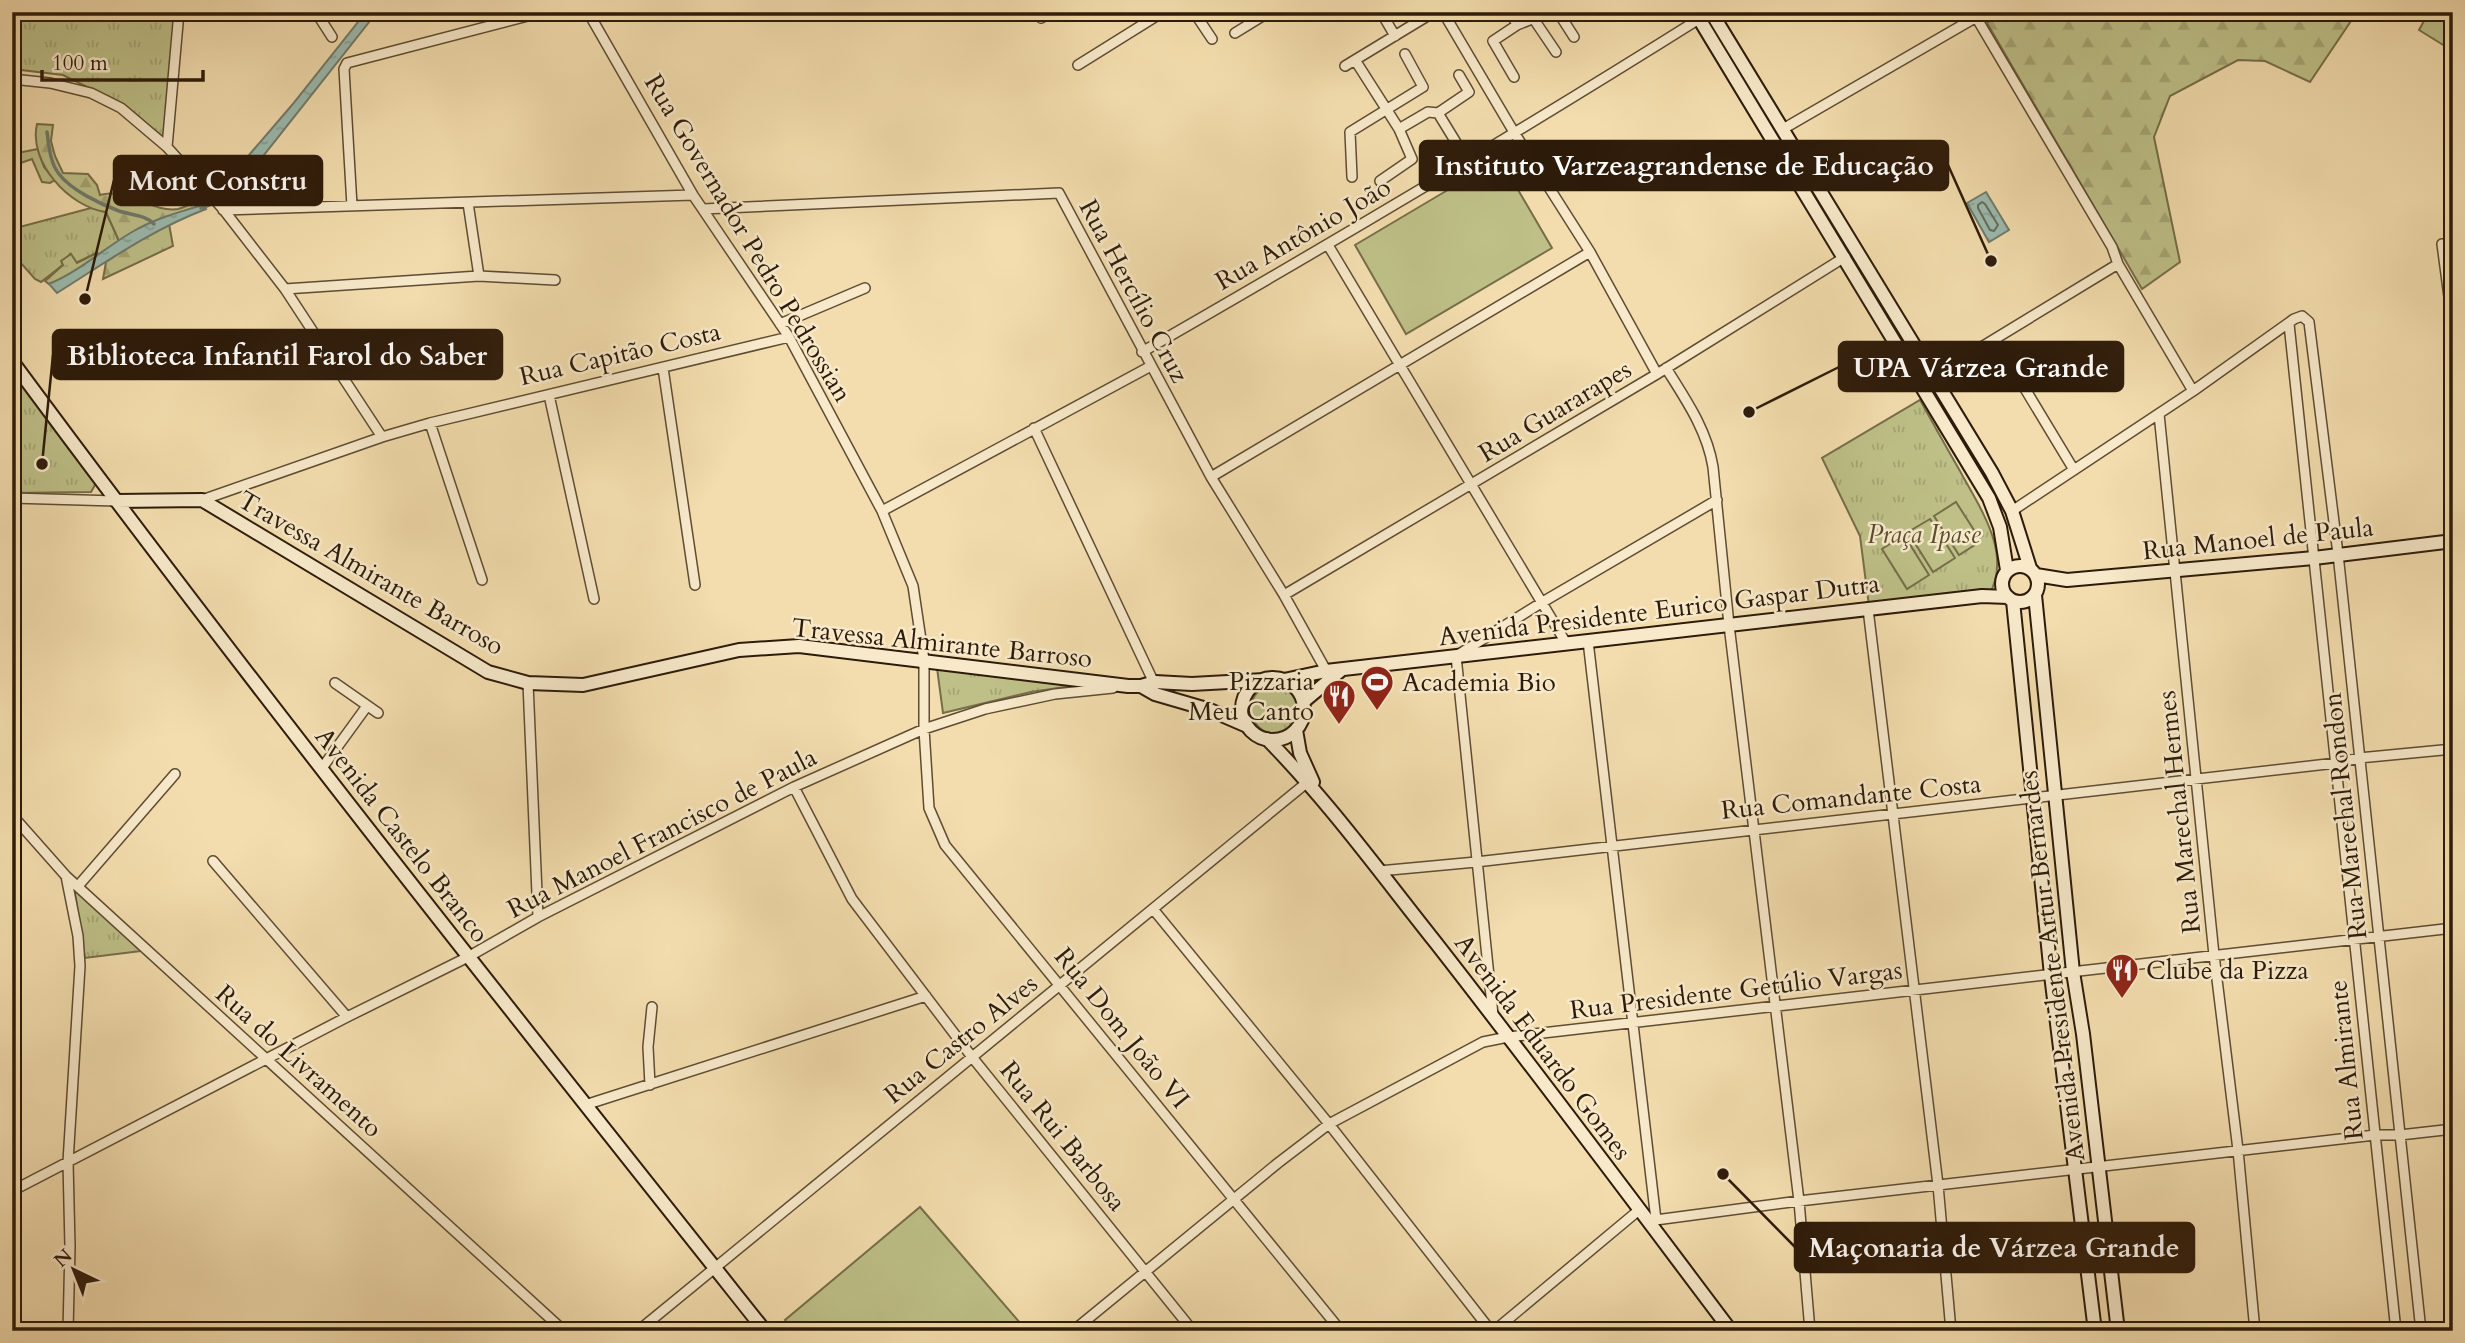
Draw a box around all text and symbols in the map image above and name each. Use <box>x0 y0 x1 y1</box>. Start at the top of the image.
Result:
scale bar <box>42 38 203 82</box>
text: 100 m <box>52 49 108 78</box>
street label: Rua Governador Pedro Pedrossian <box>636 68 860 409</box>
callout: Instituto Varzeagrandense de Educação <box>1420 141 1948 190</box>
text: Instituto Varzeagrandense de Educação <box>1434 147 1934 185</box>
callout: Mont Constru <box>114 156 322 205</box>
text: Mont Constru <box>128 162 308 200</box>
street label: Rua Antônio João <box>1209 169 1397 299</box>
street label: Rua Hercílio Cruz <box>1071 193 1197 389</box>
street label: Rua Capitão Costa <box>516 314 724 394</box>
callout: Biblioteca Infantil Farol do Saber <box>53 330 502 379</box>
text: Biblioteca Infantil Farol do Saber <box>67 337 488 375</box>
callout: UPA Várzea Grande <box>1839 342 2123 391</box>
text: UPA Várzea Grande <box>1853 349 2109 387</box>
street label: Rua Guararapes <box>1472 352 1638 470</box>
street label: Travessa Almirante Barroso <box>232 482 510 664</box>
street label: Rua Manoel de Paula <box>2141 509 2375 569</box>
park label: Praça Ipase <box>1867 517 1982 552</box>
street label: Avenida Presidente Eurico Gaspar Dutra <box>1436 566 1882 654</box>
street label: Travessa Almirante Barroso <box>790 610 1094 676</box>
sports icon: Academia Bio <box>1358 663 1396 712</box>
place label: Pizzaria Meu Canto <box>1188 664 1314 729</box>
place label: Academia Bio <box>1402 665 1556 700</box>
restaurant icon: Pizzaria Meu Canto <box>1320 677 1358 726</box>
street label: Rua Marechal Hermes <box>2149 689 2209 935</box>
street label: Rua Marechal Rondon <box>2315 691 2375 941</box>
street label: Avenida Castelo Branco <box>307 720 497 950</box>
street label: Rua Manoel Francisco de Paula <box>501 740 823 926</box>
street label: Rua Comandante Costa <box>1719 766 1983 828</box>
street label: Avenida Presidente Artur Bernardes <box>2011 769 2093 1163</box>
street label: Avenida Eduardo Gomes <box>1446 927 1640 1167</box>
street label: Rua Dom João VI <box>1046 940 1198 1116</box>
restaurant icon: Clube da Pizza <box>2103 951 2141 1000</box>
street label: Rua Presidente Getúlio Vargas <box>1568 952 1904 1028</box>
place label: Clube da Pizza <box>2146 953 2309 988</box>
street label: Rua Castro Alves <box>877 966 1045 1112</box>
street label: Rua do Livramento <box>208 977 390 1145</box>
street label: Rua Almirante <box>2320 978 2372 1142</box>
street label: Rua Rui Barbosa <box>992 1054 1134 1218</box>
callout: Maçonaria de Várzea Grande <box>1795 1223 2194 1272</box>
text: Maçonaria de Várzea Grande <box>1808 1229 2180 1267</box>
north arrow <box>38 1234 108 1304</box>
text: N <box>48 1243 78 1273</box>

